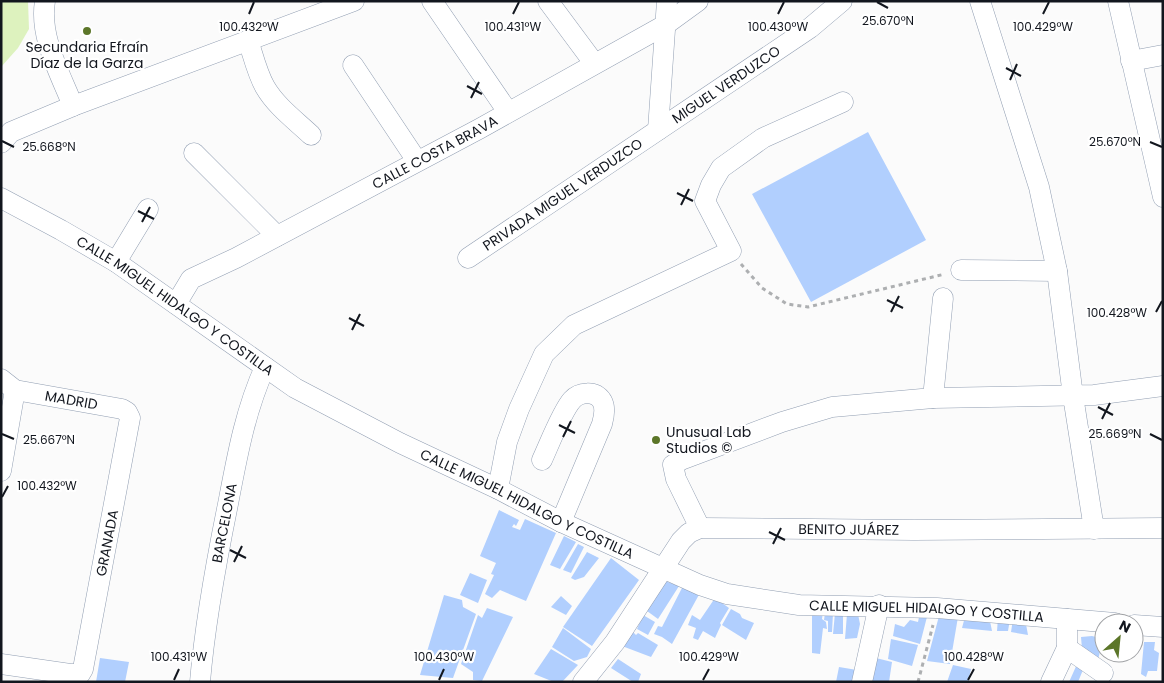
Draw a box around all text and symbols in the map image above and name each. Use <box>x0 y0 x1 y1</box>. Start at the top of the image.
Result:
text: 25.670°N <box>862 12 914 29</box>
text: 100.432°W <box>219 18 279 35</box>
text: 100.431°W <box>485 18 542 35</box>
text: 100.430°W <box>748 18 808 35</box>
text: 100.429°W <box>1013 18 1073 35</box>
marker: Secundaria Efraín Díaz de la Garza <box>81 25 93 37</box>
place label: Secundaria Efraín Díaz de la Garza <box>26 37 149 73</box>
street label: MIGUEL VERDUZCO <box>668 41 784 128</box>
street label: CALLE COSTA BRAVA <box>369 111 501 194</box>
street label: PRIVADA MIGUEL VERDUZCO <box>479 133 647 255</box>
text: 25.670°N <box>1089 133 1141 150</box>
text: 25.668°N <box>22 138 76 155</box>
street label: CALLE MIGUEL HIDALGO Y COSTILLA <box>73 231 278 380</box>
text: 100.428°W <box>1087 304 1147 321</box>
street label: MADRID <box>43 385 99 415</box>
place label: Unusual Lab Studios © <box>666 422 751 458</box>
text: 25.669°N <box>1088 425 1142 442</box>
text: 25.667°N <box>23 431 75 448</box>
marker: Unusual Lab Studios © <box>650 434 662 446</box>
street label: CALLE MIGUEL HIDALGO Y COSTILLA <box>417 444 637 564</box>
text: 100.432°W <box>17 477 77 494</box>
street label: BARCELONA <box>207 481 242 564</box>
street label: GRANADA <box>91 508 123 578</box>
street label: BENITO JUÁREZ <box>798 519 899 540</box>
street label: CALLE MIGUEL HIDALGO Y COSTILLA <box>809 595 1045 627</box>
north arrow <box>1094 613 1144 663</box>
text: N <box>1116 615 1134 638</box>
text: 100.431°W <box>151 648 208 665</box>
text: 100.430°W <box>414 648 474 665</box>
text: 100.429°W <box>679 648 739 665</box>
text: 100.428°W <box>944 648 1004 665</box>

